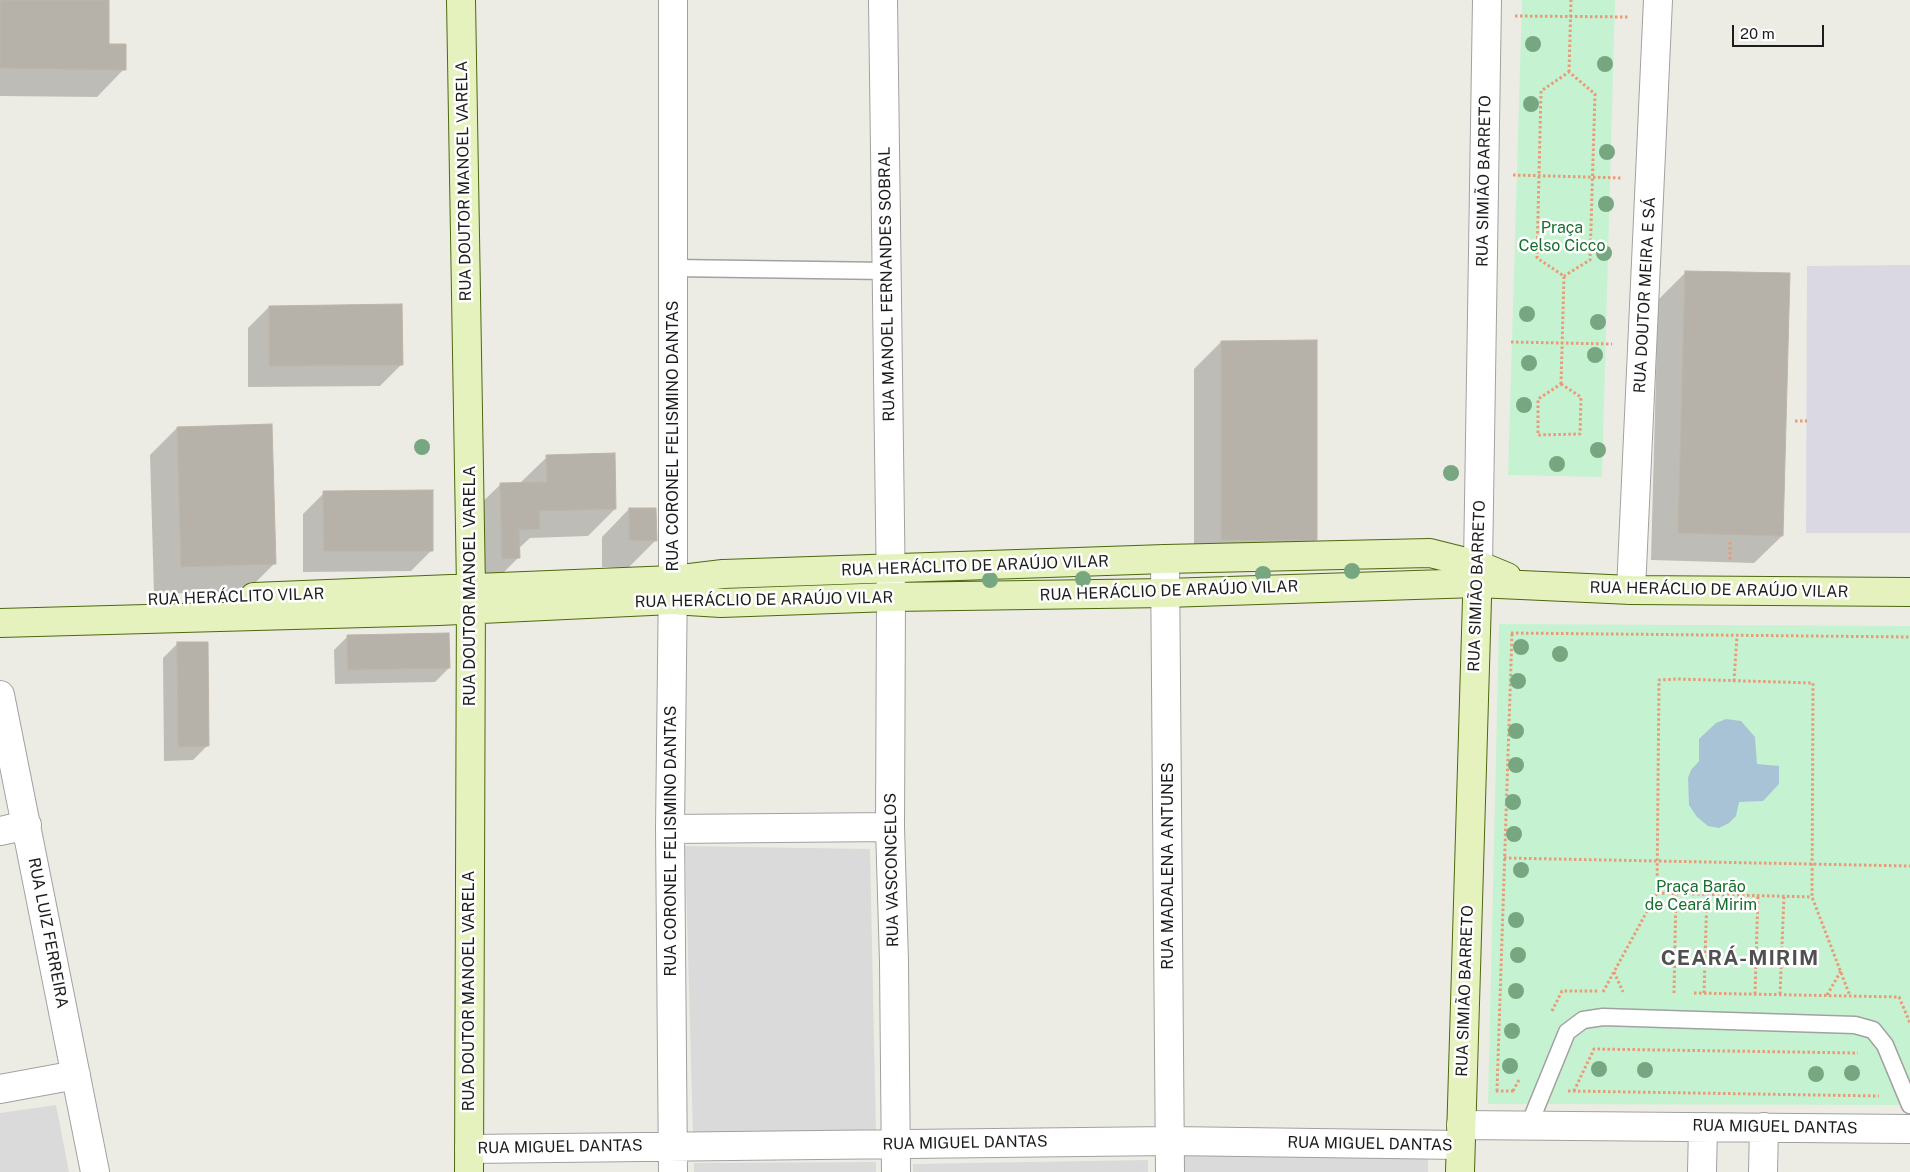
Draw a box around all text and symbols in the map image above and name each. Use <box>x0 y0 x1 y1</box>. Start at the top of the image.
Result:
scale bar <box>1735 15 1828 47</box>
text: 20 m <box>1740 25 1775 42</box>
street label: RUA DOUTOR MANOEL VARELA <box>452 61 476 301</box>
street label: RUA SIMIÃO BARRETO <box>1473 95 1495 267</box>
street label: RUA MANOEL FERNANDES SOBRAL <box>875 146 899 422</box>
street label: RUA DOUTOR MEIRA E SÁ <box>1630 196 1660 394</box>
park label: Praça Celso Cicco <box>1518 218 1606 256</box>
street label: RUA CORONEL FELISMINO DANTAS <box>663 300 683 572</box>
street label: RUA DOUTOR MANOEL VARELA <box>460 466 480 706</box>
street label: RUA SIMIÃO BARRETO <box>1464 500 1490 672</box>
street label: RUA HERÁCLITO DE ARAÚJO VILAR <box>841 552 1109 580</box>
street label: RUA HERÁCLIO DE ARAÚJO VILAR <box>1039 577 1299 605</box>
street label: RUA HERÁCLIO DE ARAÚJO VILAR <box>1589 578 1849 602</box>
street label: RUA HERÁCLITO VILAR <box>147 584 325 610</box>
street label: RUA HERÁCLIO DE ARAÚJO VILAR <box>634 588 894 612</box>
street label: RUA CORONEL FELISMINO DANTAS <box>661 705 681 977</box>
street label: RUA MADALENA ANTUNES <box>1158 762 1178 970</box>
street label: RUA VASCONCELOS <box>881 793 903 947</box>
street label: RUA LUIZ FERREIRA <box>24 856 72 1010</box>
street label: RUA DOUTOR MANOEL VARELA <box>459 871 479 1111</box>
park label: Praça Barão de Ceará Mirim <box>1645 877 1757 915</box>
street label: RUA SIMIÃO BARRETO <box>1452 905 1478 1077</box>
district label: CEARÁ-MIRIM <box>1659 946 1821 972</box>
street label: RUA MIGUEL DANTAS <box>1692 1116 1858 1138</box>
street label: RUA MIGUEL DANTAS <box>882 1132 1048 1154</box>
street label: RUA MIGUEL DANTAS <box>1287 1133 1453 1155</box>
street label: RUA MIGUEL DANTAS <box>477 1136 643 1158</box>

